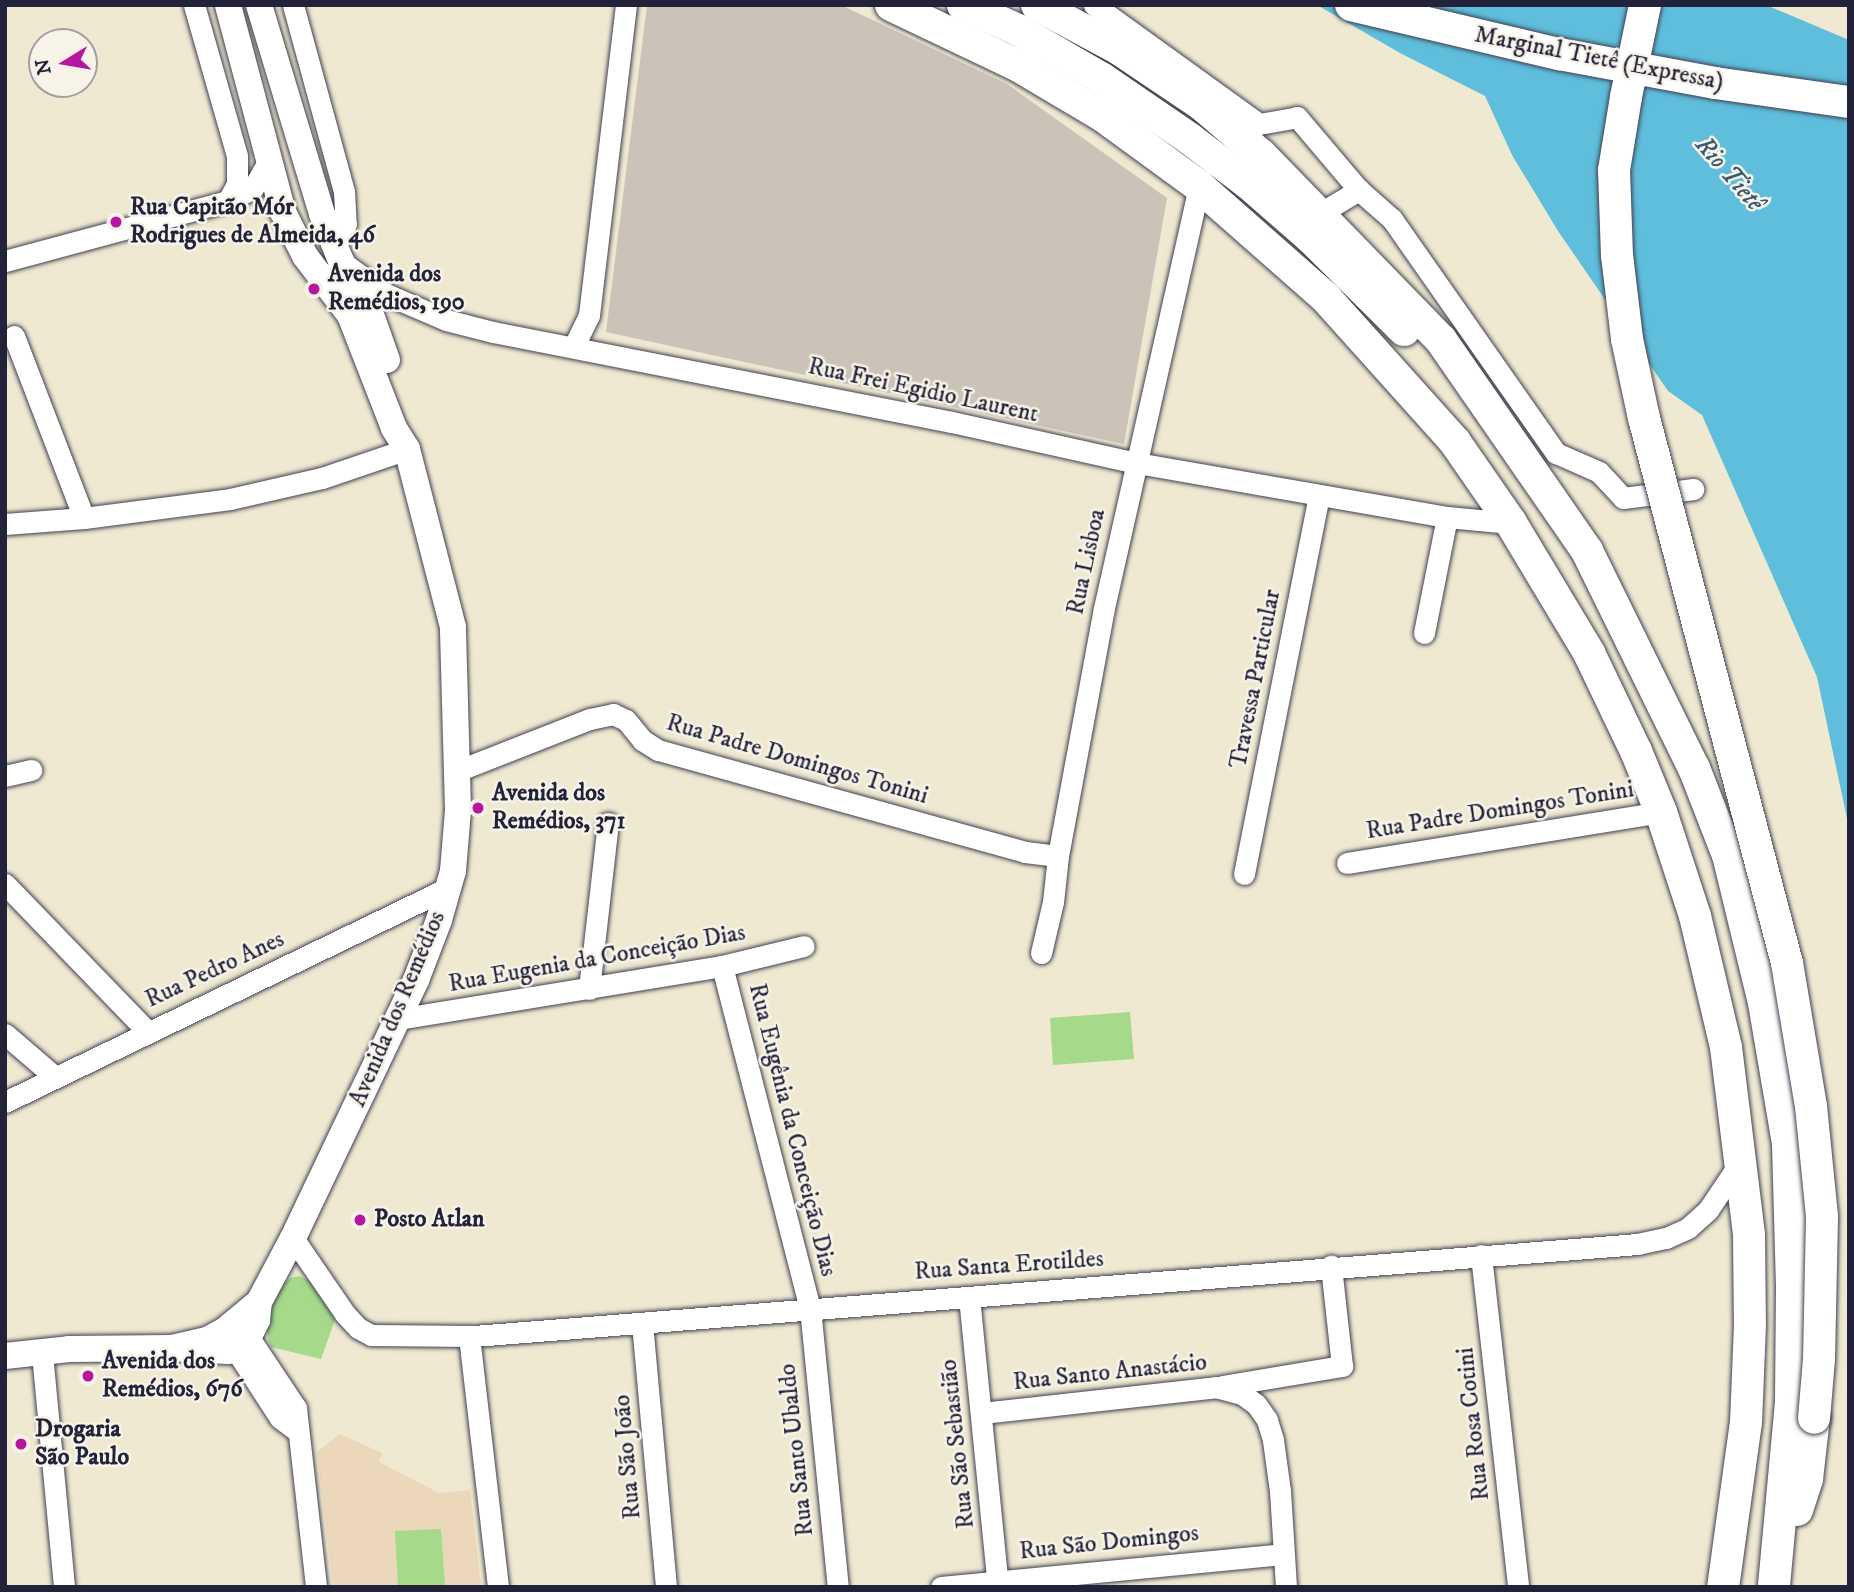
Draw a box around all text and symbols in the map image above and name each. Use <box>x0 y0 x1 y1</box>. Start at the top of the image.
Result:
street label: Marginal Tietê (Expressa) <box>1472 21 1726 97</box>
north arrow <box>28 28 98 98</box>
text: N <box>31 57 57 77</box>
water label: Rio Tietê <box>1688 130 1770 218</box>
place label: Rua Capitão Mór Rodrigues de Almeida, 46 <box>130 194 375 250</box>
marker: Rua Capitão Mór Rodrigues de Almeida, 46 <box>108 214 124 230</box>
place label: Avenida dos Remédios, 190 <box>328 261 465 317</box>
marker: Avenida dos Remédios, 190 <box>306 281 322 297</box>
street label: Rua Frei Egidio Laurent <box>805 353 1041 429</box>
street label: Rua Lisboa <box>1062 506 1112 618</box>
street label: Travessa Particular <box>1225 587 1287 771</box>
street label: Rua Padre Domingos Tonini <box>663 709 931 811</box>
street label: Rua Padre Domingos Tonini <box>1364 776 1636 846</box>
place label: Avenida dos Remédios, 371 <box>492 780 626 836</box>
marker: Avenida dos Remédios, 371 <box>470 800 486 816</box>
street label: Avenida dos Remédios <box>344 907 452 1111</box>
street label: Rua Eugenia da Conceição Dias <box>446 919 748 999</box>
street label: Rua Pedro Anes <box>141 925 289 1015</box>
street label: Rua Eugênia da Conceição Dias <box>742 981 842 1279</box>
place label: Posto Atlan <box>374 1206 485 1234</box>
marker: Posto Atlan <box>352 1212 368 1228</box>
street label: Rua Santa Erotildes <box>913 1245 1105 1287</box>
street label: Rua Rosa Cotini <box>1452 1346 1496 1502</box>
place label: Avenida dos Remédios, 676 <box>102 1348 243 1404</box>
street label: Rua Santo Anastácio <box>1012 1349 1208 1397</box>
street label: Rua São Sebastião <box>935 1358 981 1530</box>
street label: Rua Santo Ubaldo <box>774 1362 820 1538</box>
marker: Avenida dos Remédios, 676 <box>80 1368 96 1384</box>
street label: Rua São João <box>608 1393 648 1521</box>
place label: Drogaria São Paulo <box>35 1416 129 1472</box>
marker: Drogaria São Paulo <box>13 1436 29 1452</box>
street label: Rua São Domingos <box>1018 1519 1200 1567</box>

